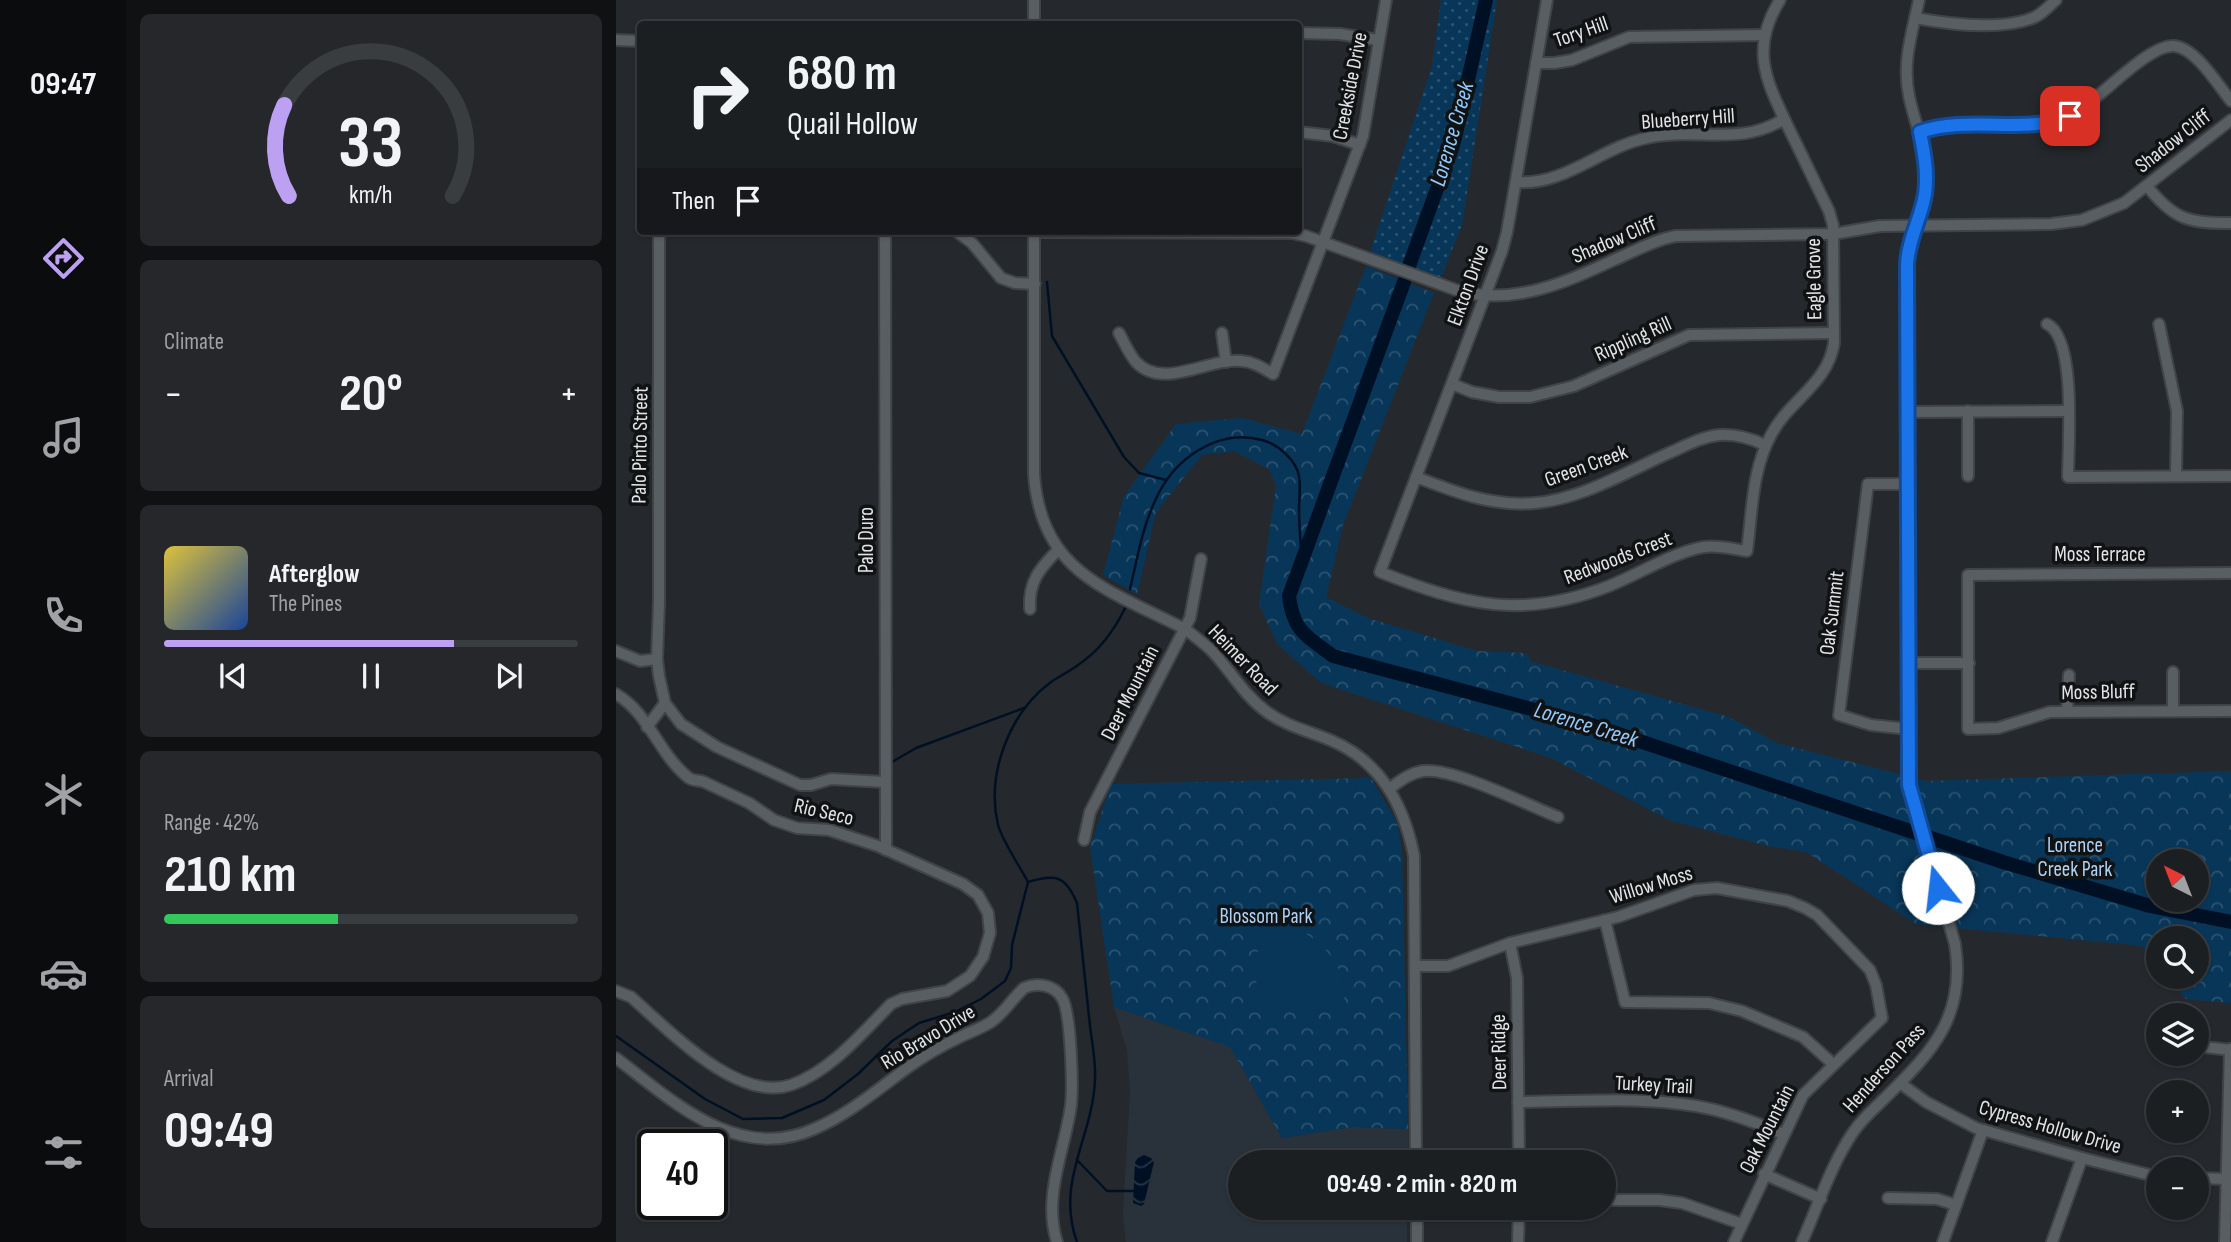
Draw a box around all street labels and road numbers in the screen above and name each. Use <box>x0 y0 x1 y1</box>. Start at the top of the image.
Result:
street label: Tory Hill <box>1551 11 1611 53</box>
street label: Creekside Drive <box>1327 30 1373 142</box>
street label: Blueberry Hill <box>1640 103 1736 135</box>
street label: Shadow Cliff <box>2130 103 2217 178</box>
street label: Shadow Cliff <box>1568 211 1661 269</box>
street label: Eagle Grove <box>1801 238 1827 320</box>
street label: Elkton Drive <box>1442 241 1494 329</box>
street label: Rippling Rill <box>1591 311 1675 367</box>
street label: Palo Pinto Street <box>626 386 654 504</box>
street label: Green Creek <box>1541 440 1631 492</box>
street label: Palo Duro <box>854 507 879 573</box>
street label: Redwoods Crest <box>1560 526 1676 590</box>
street label: Moss Terrace <box>2054 542 2146 567</box>
street label: Oak Summit <box>1814 569 1850 657</box>
street label: Heimer Road <box>1203 619 1283 701</box>
street label: Deer Mountain <box>1095 641 1165 745</box>
street label: Moss Bluff <box>2061 679 2136 705</box>
street label: Rio Seco <box>792 793 856 831</box>
street label: Willow Moss <box>1607 861 1695 909</box>
street label: Rio Bravo Drive <box>876 999 980 1075</box>
street label: Deer Ridge <box>1486 1014 1512 1090</box>
street label: Henderson Pass <box>1838 1018 1930 1118</box>
street label: Turkey Trail <box>1614 1070 1694 1100</box>
street label: Oak Mountain <box>1734 1081 1800 1177</box>
street label: Cypress Hollow Drive <box>1976 1095 2124 1159</box>

